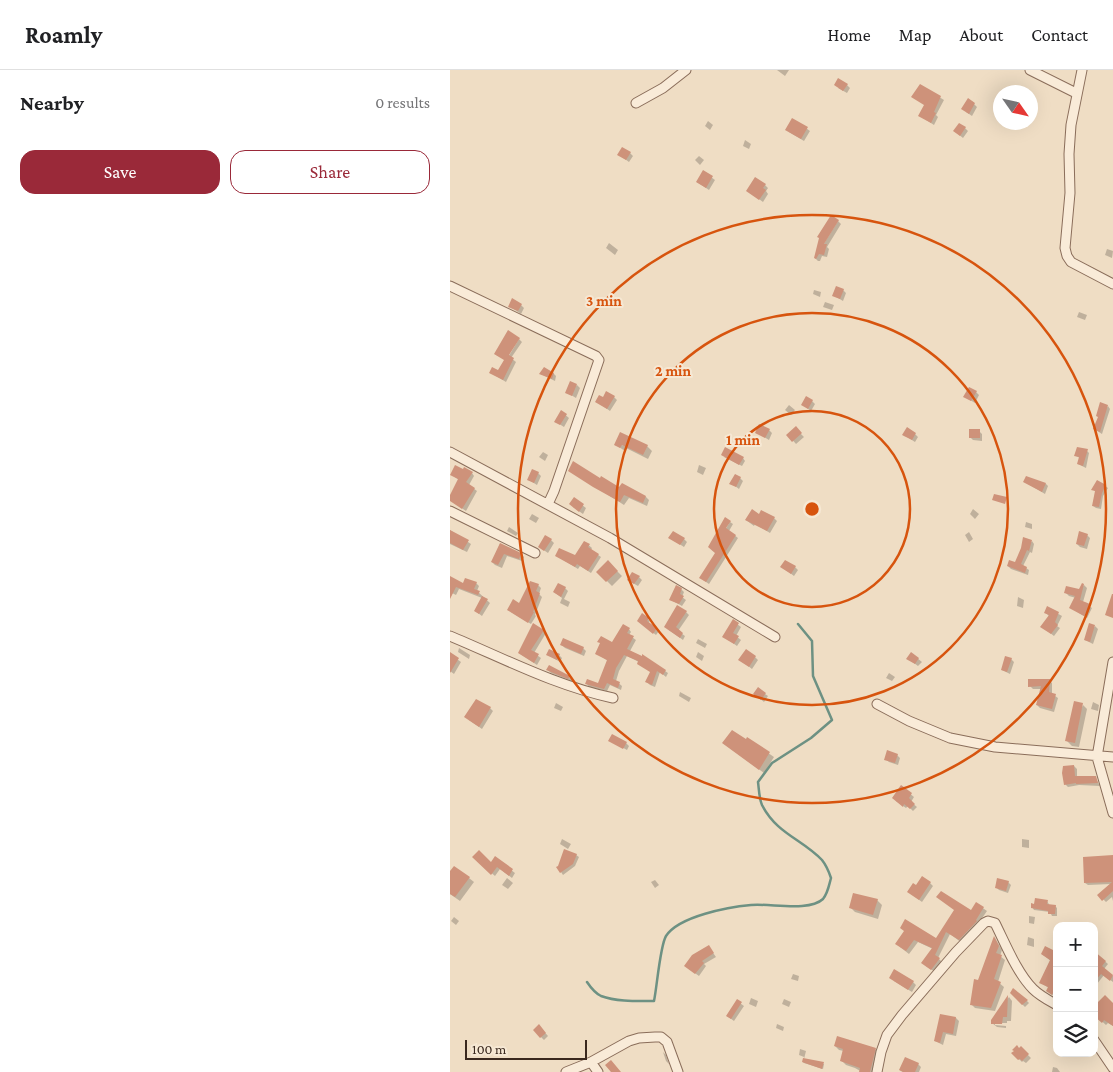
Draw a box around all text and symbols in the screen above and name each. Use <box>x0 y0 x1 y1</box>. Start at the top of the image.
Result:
text: Roamly <box>25 21 102 48</box>
text: Home <box>828 25 871 45</box>
text: Map <box>899 25 931 45</box>
text: About <box>959 25 1003 45</box>
text: Contact <box>1031 25 1088 45</box>
north arrow <box>993 85 1038 130</box>
text: Nearby <box>20 91 84 115</box>
text: 0 results <box>375 94 430 111</box>
button: Save <box>20 150 220 194</box>
button: Share <box>230 150 430 194</box>
text: 3 min <box>586 293 622 309</box>
text: 2 min <box>655 363 691 379</box>
text: 1 min <box>726 432 760 448</box>
centre of rings <box>803 500 821 518</box>
map controls <box>1053 922 1098 1057</box>
button: + <box>1053 922 1098 967</box>
button: − <box>1053 967 1098 1012</box>
button: layers <box>1053 1012 1098 1057</box>
scale bar <box>465 1037 588 1060</box>
text: 100 m <box>472 1041 506 1057</box>

